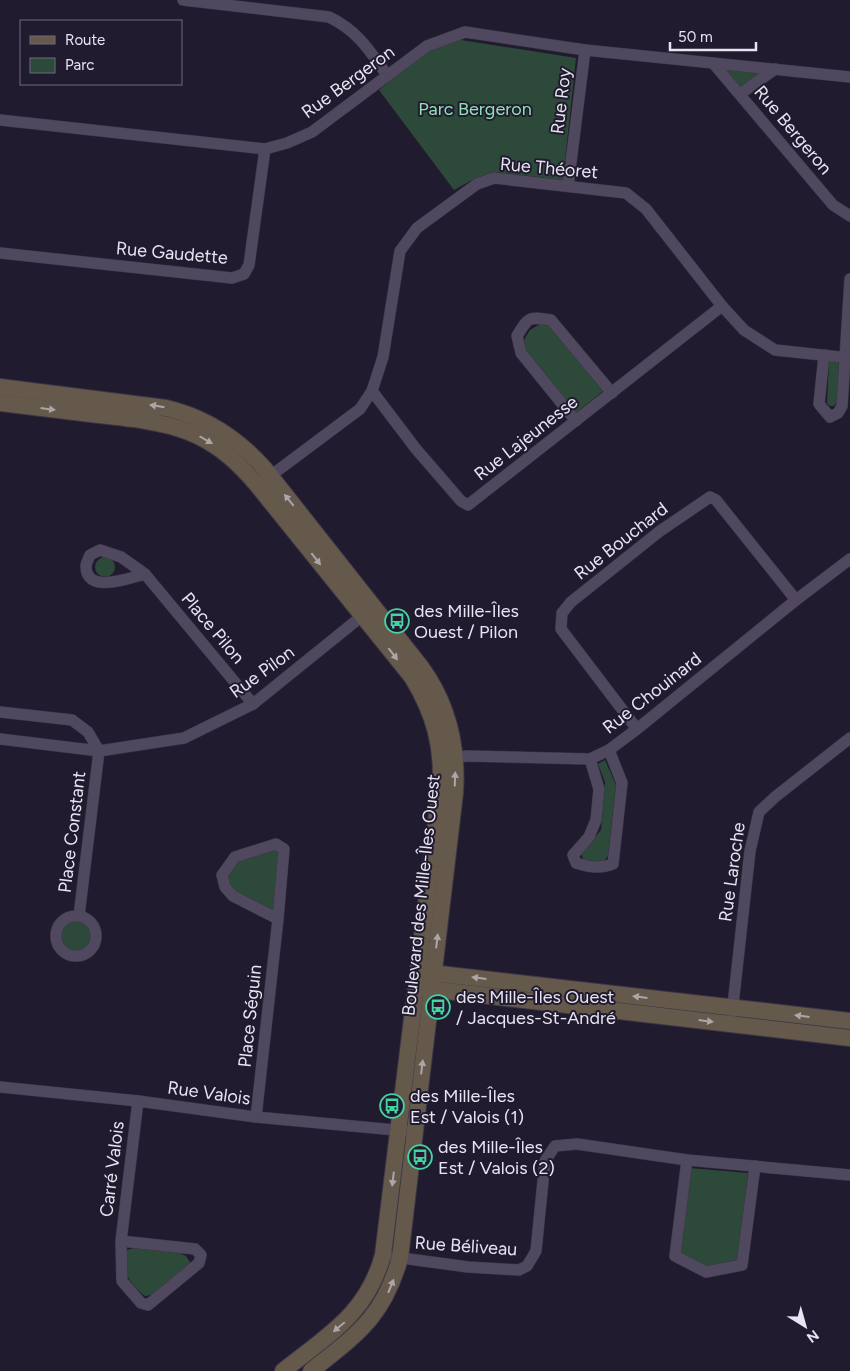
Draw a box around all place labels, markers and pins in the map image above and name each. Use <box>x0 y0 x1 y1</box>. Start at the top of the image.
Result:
place label: des Mille-Îles Ouest / Pilon <box>414 600 519 643</box>
bus stop icon: des Mille-Îles Ouest / Pilon <box>384 608 410 634</box>
place label: des Mille-Îles Ouest / Jacques-St-André <box>456 986 616 1029</box>
bus stop icon: des Mille-Îles Ouest / Jacques-St-André <box>425 994 451 1020</box>
place label: des Mille-Îles Est / Valois (1) <box>410 1085 524 1128</box>
bus stop icon: des Mille-Îles Est / Valois (1) <box>379 1093 405 1119</box>
place label: des Mille-Îles Est / Valois (2) <box>438 1136 555 1179</box>
bus stop icon: des Mille-Îles Est / Valois (2) <box>407 1144 433 1170</box>

